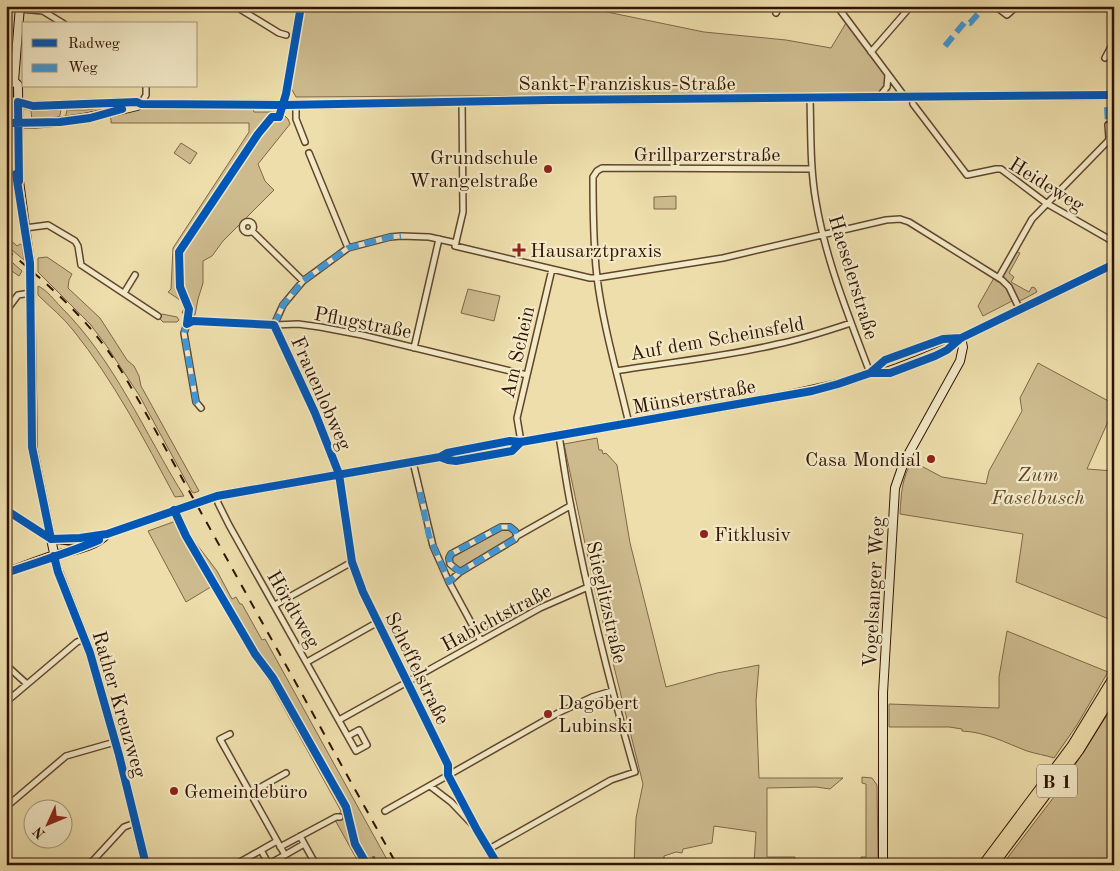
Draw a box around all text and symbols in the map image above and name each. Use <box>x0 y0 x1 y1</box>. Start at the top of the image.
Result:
legend <box>22 22 198 88</box>
text: Radweg <box>68 37 120 52</box>
text: Weg <box>68 61 98 76</box>
street label: Sankt-Franziskus-Straße <box>518 75 736 95</box>
street label: Grillparzerstraße <box>634 146 780 166</box>
place label: Grundschule Wrangelstraße <box>409 149 538 192</box>
street label: Heideweg <box>1005 155 1087 217</box>
marker: Grundschule Wrangelstraße <box>542 163 554 175</box>
street label: Haeselerstraße <box>824 213 881 342</box>
place label: Hausarztpraxis <box>530 242 662 262</box>
marker: Hausarztpraxis <box>512 243 526 257</box>
street label: Am Schein <box>499 304 539 401</box>
street label: Pflugstraße <box>312 305 413 343</box>
street label: Auf dem Scheinsfeld <box>628 315 806 365</box>
street label: Frauenlobweg <box>286 334 354 454</box>
street label: Münsterstraße <box>631 377 758 419</box>
place label: Casa Mondial <box>805 451 921 471</box>
marker: Casa Mondial <box>925 453 937 465</box>
park label: Zum Faselbusch <box>990 466 1085 509</box>
street label: Vogelsanger Weg <box>861 516 889 668</box>
place label: Fitklusiv <box>714 526 791 546</box>
marker: Fitklusiv <box>698 528 710 540</box>
street label: Stieglitzstraße <box>581 539 629 666</box>
street label: Hördtweg <box>262 568 322 652</box>
street label: Habichtstraße <box>439 581 555 656</box>
street label: Scheffelstraße <box>380 609 452 728</box>
street label: Rather Kreuzweg <box>88 629 149 780</box>
place label: Dagobert Lubinski <box>558 694 639 737</box>
marker: Dagobert Lubinski <box>542 708 554 720</box>
road number: B 1 <box>1037 764 1077 798</box>
place label: Gemeindebüro <box>184 783 308 803</box>
marker: Gemeindebüro <box>168 785 180 797</box>
north arrow <box>22 798 72 848</box>
text: N <box>30 823 48 841</box>

